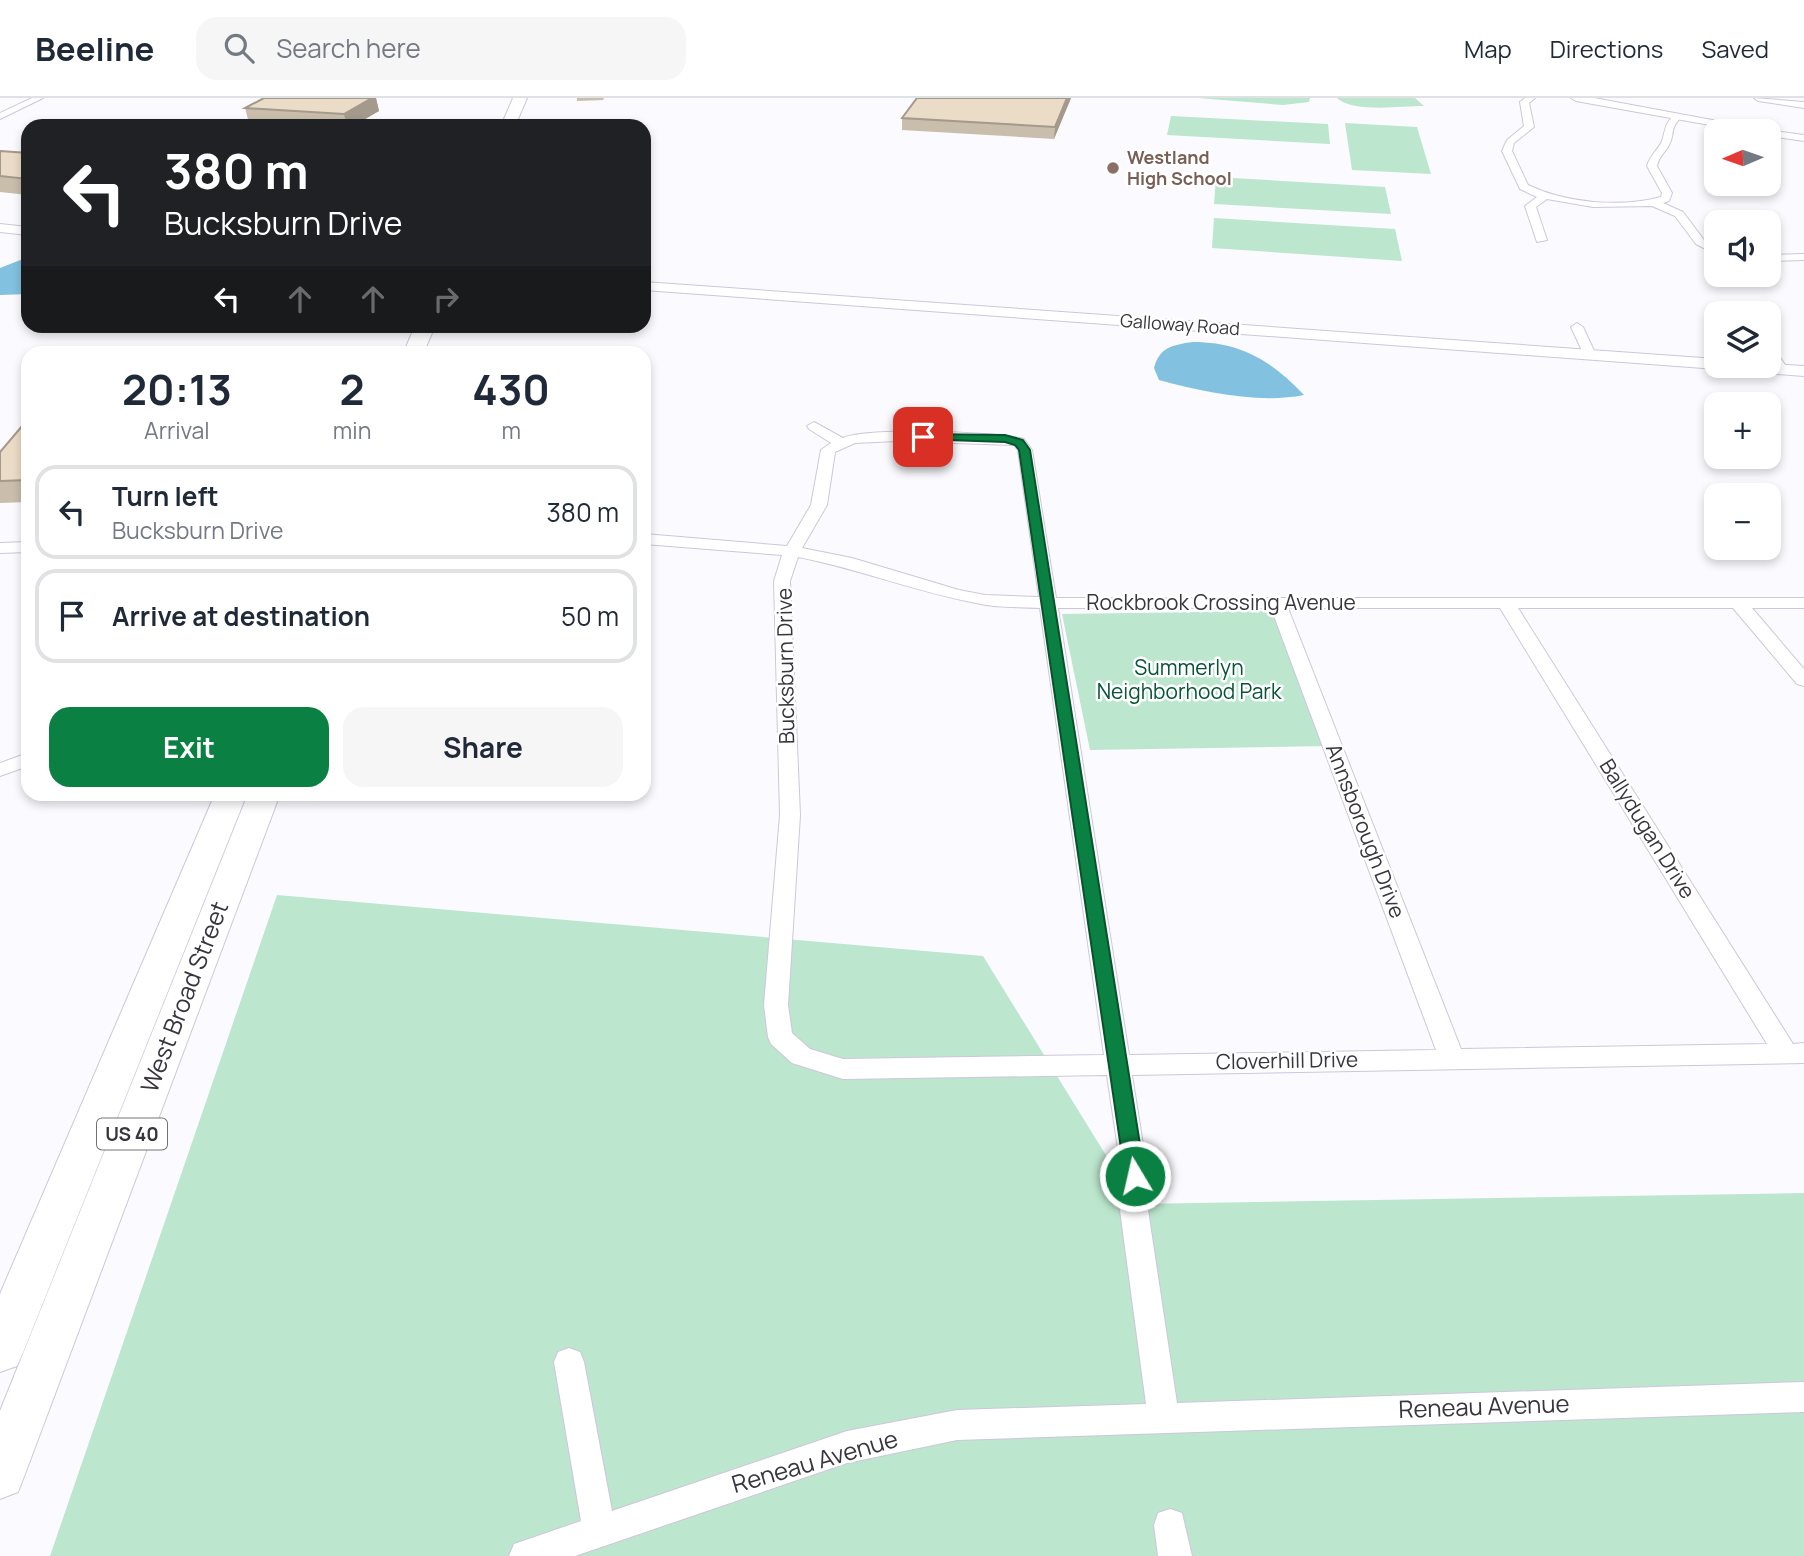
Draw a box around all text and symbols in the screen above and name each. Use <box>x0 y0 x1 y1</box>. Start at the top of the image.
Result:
search box <box>196 17 686 80</box>
text: Beeline <box>35 26 154 71</box>
icon: search <box>220 29 258 67</box>
text: Search here <box>276 30 421 66</box>
text: Map <box>1464 32 1512 65</box>
text: Directions <box>1550 32 1663 65</box>
text: Saved <box>1701 32 1769 65</box>
north arrow <box>1704 119 1782 196</box>
map controls <box>1704 119 1781 560</box>
text: 380 m <box>164 137 309 204</box>
place label: Westland High School <box>1127 145 1232 190</box>
icon: left <box>49 147 140 238</box>
marker: Westland High School <box>1105 160 1121 176</box>
text: Bucksburn Drive <box>164 201 402 245</box>
button: sound <box>1704 210 1781 287</box>
icon: left <box>208 280 246 318</box>
icon: ahead <box>281 280 319 318</box>
icon: ahead <box>354 280 392 318</box>
icon: right <box>427 280 465 318</box>
button: layers <box>1704 301 1781 378</box>
street label: Galloway Road <box>1119 308 1241 340</box>
text: 20:13 <box>122 360 232 418</box>
text: 2 <box>340 360 365 418</box>
text: 430 <box>472 360 550 418</box>
button: + <box>1704 392 1781 469</box>
pin <box>893 407 953 467</box>
text: Arrival <box>144 414 210 446</box>
text: min <box>333 414 371 446</box>
text: m <box>501 414 521 446</box>
icon: arrive <box>904 418 942 456</box>
text: Turn left <box>112 478 219 514</box>
button: − <box>1704 483 1781 560</box>
icon: left <box>53 493 91 531</box>
text: 380 m <box>546 494 619 530</box>
text: Bucksburn Drive <box>112 514 283 546</box>
street label: Bucksburn Drive <box>770 588 800 744</box>
street label: Rockbrook Crossing Avenue <box>1086 588 1356 616</box>
icon: arrive <box>53 597 91 635</box>
text: Arrive at destination <box>112 598 370 634</box>
text: 50 m <box>561 598 619 634</box>
park label: Summerlyn Neighborhood Park <box>1097 653 1282 705</box>
button: Exit <box>49 707 329 787</box>
button: Share <box>343 707 623 787</box>
street label: Annsborough Drive <box>1320 739 1412 922</box>
street label: Ballydugan Drive <box>1594 753 1702 904</box>
street label: West Broad Street <box>132 896 235 1097</box>
street label: Cloverhill Drive <box>1215 1045 1358 1075</box>
road number: US 40 <box>97 1118 167 1150</box>
position arrow <box>1098 1139 1172 1213</box>
street label: Reneau Avenue <box>1398 1386 1570 1425</box>
street label: Reneau Avenue <box>728 1421 901 1500</box>

